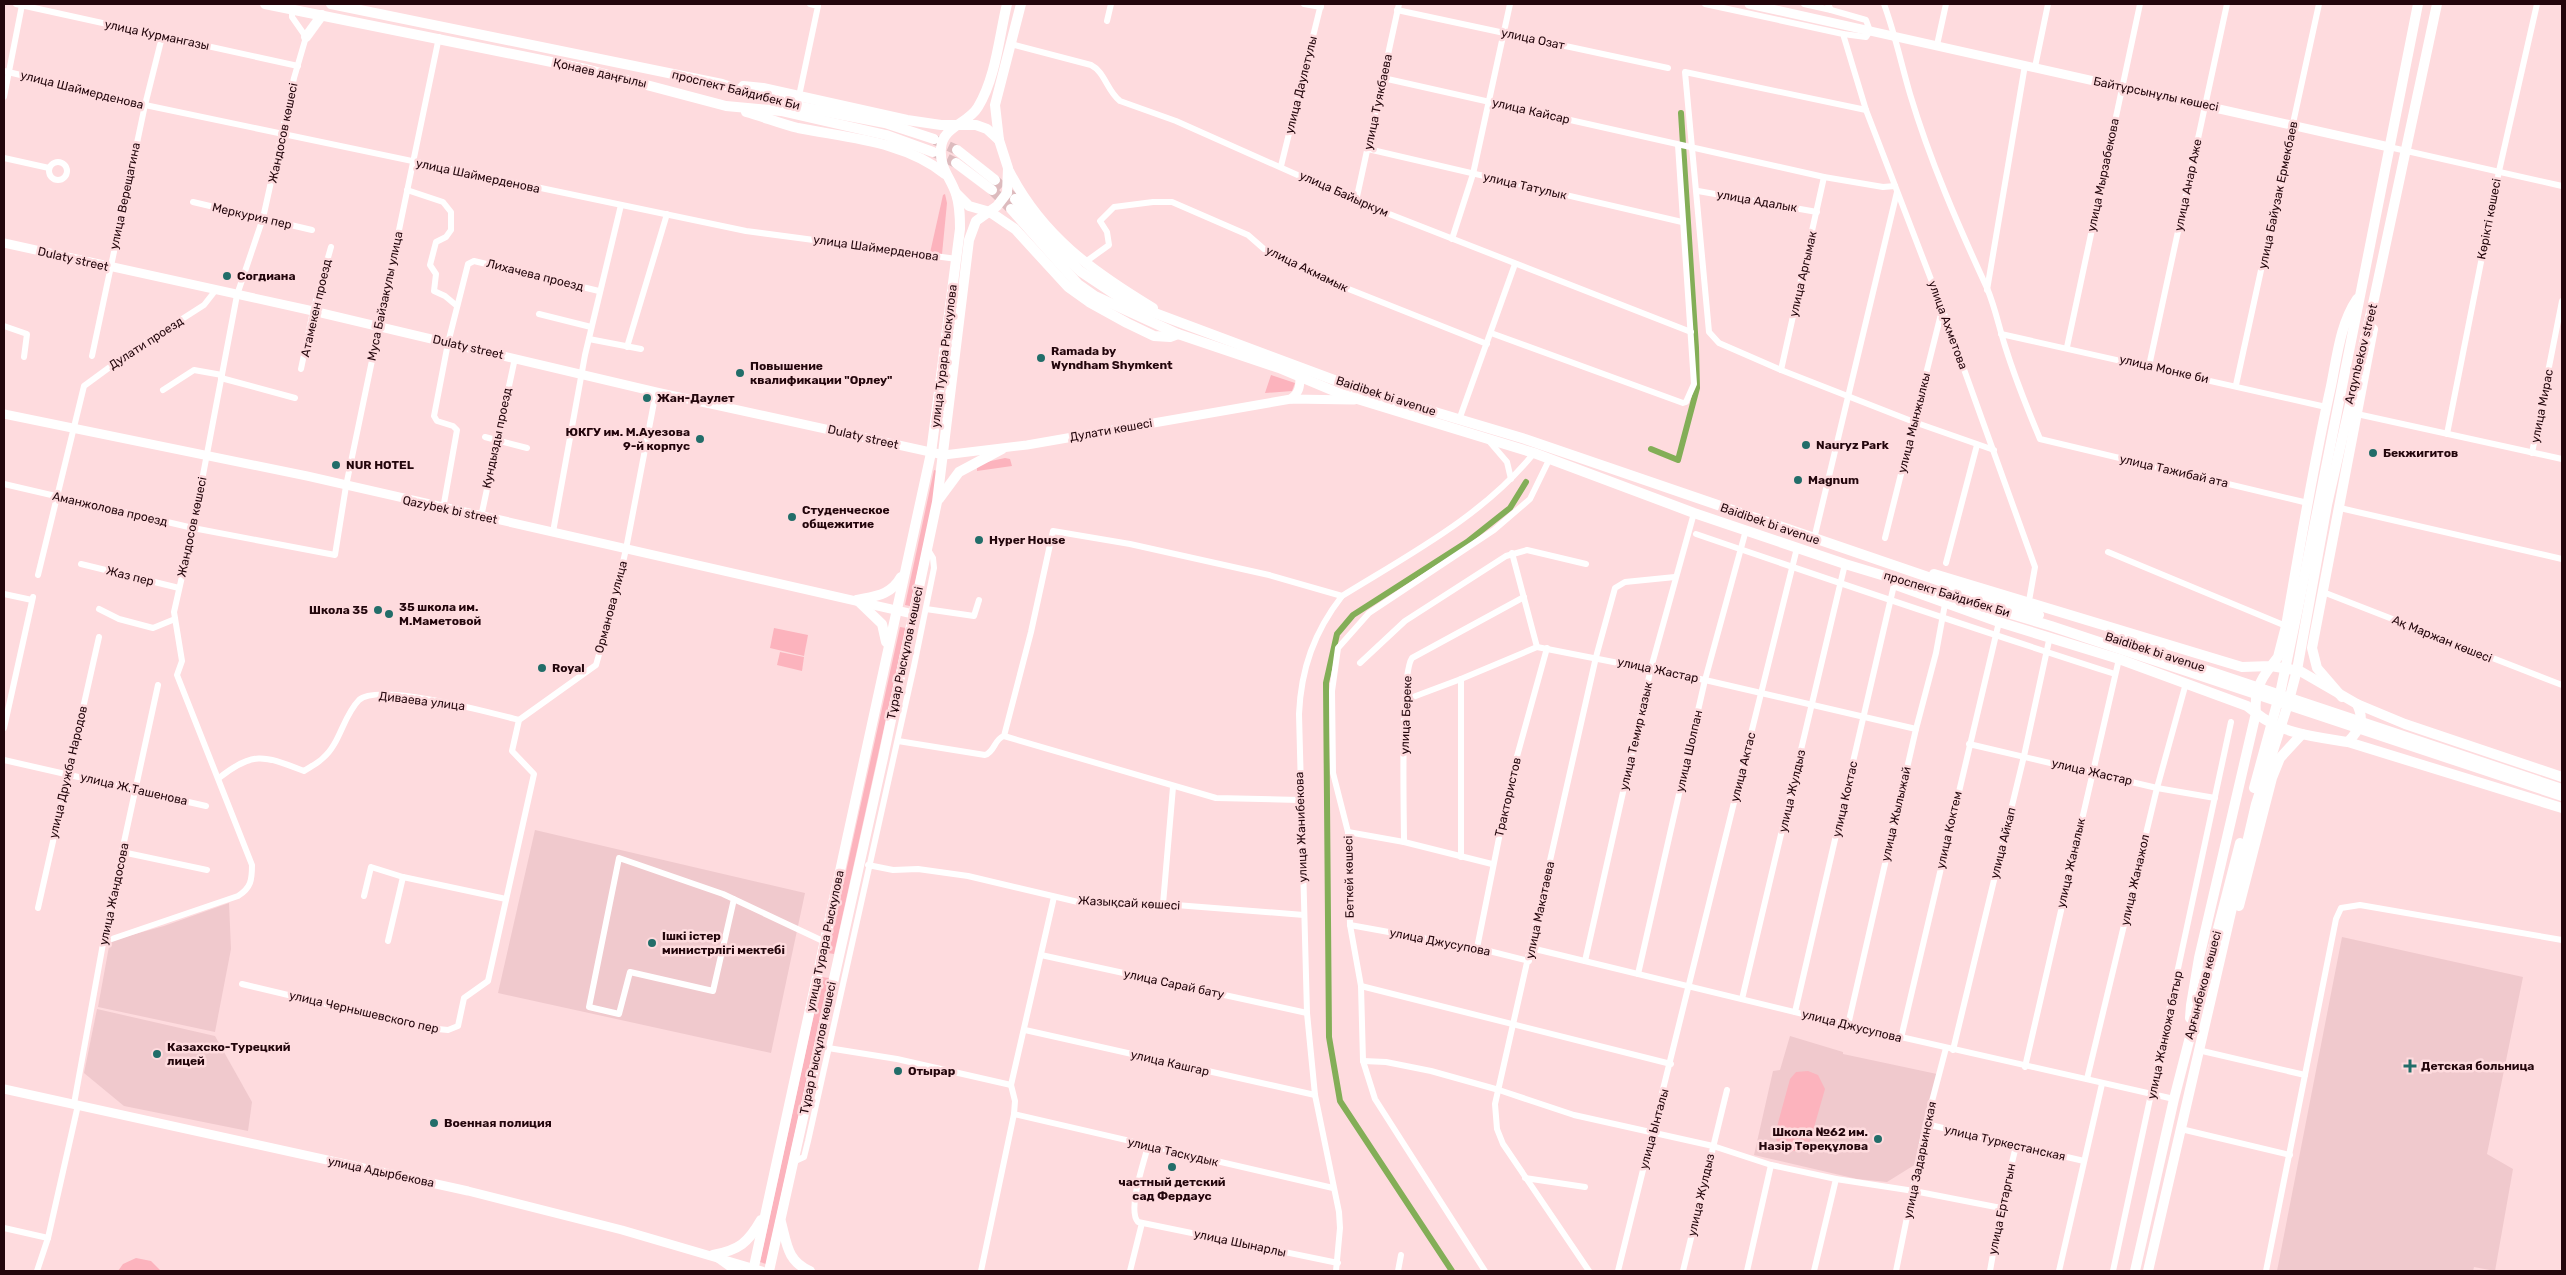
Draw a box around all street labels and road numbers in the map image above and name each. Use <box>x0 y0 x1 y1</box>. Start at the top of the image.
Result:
street label: улица Курмангазы <box>103 17 211 53</box>
street label: улица Озат <box>1500 25 1566 53</box>
street label: улица Даулетулы <box>1282 35 1320 135</box>
street label: улица Туякбаева <box>1361 53 1395 151</box>
street label: Қонаев даңғылы <box>552 55 648 91</box>
street label: проспект Байдибек Би <box>671 67 801 113</box>
street label: улица Шаймерденова <box>19 68 145 112</box>
street label: Байтұрсынұлы көшесі <box>2092 74 2220 114</box>
street label: Жандосов көшесі <box>266 82 300 184</box>
street label: улица Кайсар <box>1491 95 1571 127</box>
street label: улица Мырзабекова <box>2084 117 2122 233</box>
street label: улица Байузак Ермекбаев <box>2255 120 2301 270</box>
street label: улица Анар Аже <box>2171 137 2205 232</box>
street label: улица Верещагина <box>107 141 143 251</box>
street label: улица Шаймерденова <box>415 156 541 196</box>
street label: улица Байыркум <box>1297 168 1391 220</box>
street label: улица Татулык <box>1482 170 1569 203</box>
street label: Көрікті көшесі <box>2474 177 2504 261</box>
street label: улица Адалык <box>1716 187 1799 215</box>
street label: Меркурия пер <box>211 200 293 232</box>
street label: улица Аргымак <box>1786 229 1820 318</box>
street label: Муса Байзакулы улица <box>364 230 406 362</box>
street label: улица Шаймерденова <box>812 232 940 264</box>
street label: улица Акмамык <box>1264 243 1351 295</box>
street label: Dulaty street <box>36 244 110 274</box>
street label: Лихачева проезд <box>485 256 585 294</box>
street label: Атамекен проезд <box>298 258 334 358</box>
street label: улица Ахметова <box>1925 279 1971 371</box>
street label: улица Турара Рыскулова <box>928 284 960 428</box>
street label: Arqynbekov street <box>2342 302 2380 405</box>
street label: Дулати проезд <box>106 314 186 372</box>
street label: Dulaty street <box>431 332 505 362</box>
street label: улица Монке би <box>2118 352 2210 386</box>
street label: улица Мирас <box>2528 368 2556 444</box>
street label: улица Мынжылкы <box>1895 371 1933 475</box>
street label: Baidibek bi avenue <box>1334 373 1438 419</box>
street label: Кундызды проезд <box>479 386 515 490</box>
street label: Дулати көшесі <box>1069 416 1154 444</box>
street label: Dulaty street <box>826 422 900 452</box>
street label: улица Тажибай ата <box>2118 452 2230 490</box>
street label: Жандосов көшесі <box>175 476 209 578</box>
street label: Аманжолова проезд <box>51 489 169 529</box>
street label: Qazybek bi street <box>401 493 499 527</box>
street label: Baidibek bi avenue <box>1718 500 1822 548</box>
street label: Орманова улица <box>592 559 630 655</box>
street label: Жаз пер <box>105 563 155 589</box>
street label: проспект Байдибек Би <box>1882 568 2012 620</box>
street label: Тұрар Рыскұлов көшесі <box>884 585 926 721</box>
street label: Ақ Маржан көшесі <box>2390 613 2494 665</box>
street label: Baidibek bi avenue <box>2103 629 2207 675</box>
street label: улица Жастар <box>1616 655 1700 685</box>
street label: улица Береке <box>1398 675 1414 755</box>
street label: улица Темир казык <box>1617 680 1655 792</box>
street label: Диваева улица <box>378 689 466 713</box>
street label: улица Дружба Народов <box>46 704 90 840</box>
street label: улица Шолпан <box>1673 709 1705 793</box>
street label: улица Актас <box>1728 730 1759 803</box>
street label: улица Жулдыз <box>1776 748 1808 834</box>
street label: Трактористов <box>1492 756 1524 838</box>
street label: улица Жастар <box>2050 756 2134 788</box>
street label: улица Коктас <box>1829 759 1861 838</box>
street label: улица Жылыжай <box>1878 765 1914 863</box>
street label: улица Ж.Ташенова <box>79 770 189 808</box>
street label: улица Жанибекова <box>1292 771 1310 883</box>
street label: улица Коктем <box>1933 790 1965 870</box>
street label: улица Айкап <box>1987 806 2019 880</box>
street label: улица Жаналык <box>2054 816 2088 909</box>
street label: улица Жанажол <box>2118 833 2152 927</box>
street label: Беткей көшесі <box>1341 835 1357 918</box>
street label: улица Жандосова <box>96 842 132 946</box>
street label: улица Макатаева <box>1523 860 1557 960</box>
street label: улица Турара Рыскулова <box>803 869 847 1013</box>
street label: Жазықсай көшесі <box>1078 893 1181 913</box>
street label: улица Джусупова <box>1388 925 1492 959</box>
street label: Арғынбеков көшесі <box>2182 929 2224 1041</box>
street label: улица Сарай бату <box>1122 967 1226 1002</box>
street label: улица Жанкожа батыр <box>2145 970 2185 1100</box>
street label: Тұрар Рыскұлов көшесі <box>797 980 839 1116</box>
street label: улица Чернышевского пер <box>288 988 440 1036</box>
street label: улица Джусупова <box>1801 1007 1903 1045</box>
street label: улица Кашгар <box>1129 1047 1211 1079</box>
street label: улица Ынталы <box>1637 1087 1671 1171</box>
street label: улица Задарьинская <box>1901 1100 1939 1220</box>
street label: улица Туркестанская <box>1943 1122 2067 1164</box>
street label: улица Таскудык <box>1126 1135 1220 1169</box>
street label: улица Жулдыз <box>1685 1152 1717 1238</box>
street label: улица Адырбекова <box>327 1154 435 1190</box>
street label: улица Ертаргын <box>1986 1162 2018 1256</box>
street label: улица Шынарлы <box>1193 1226 1287 1260</box>

